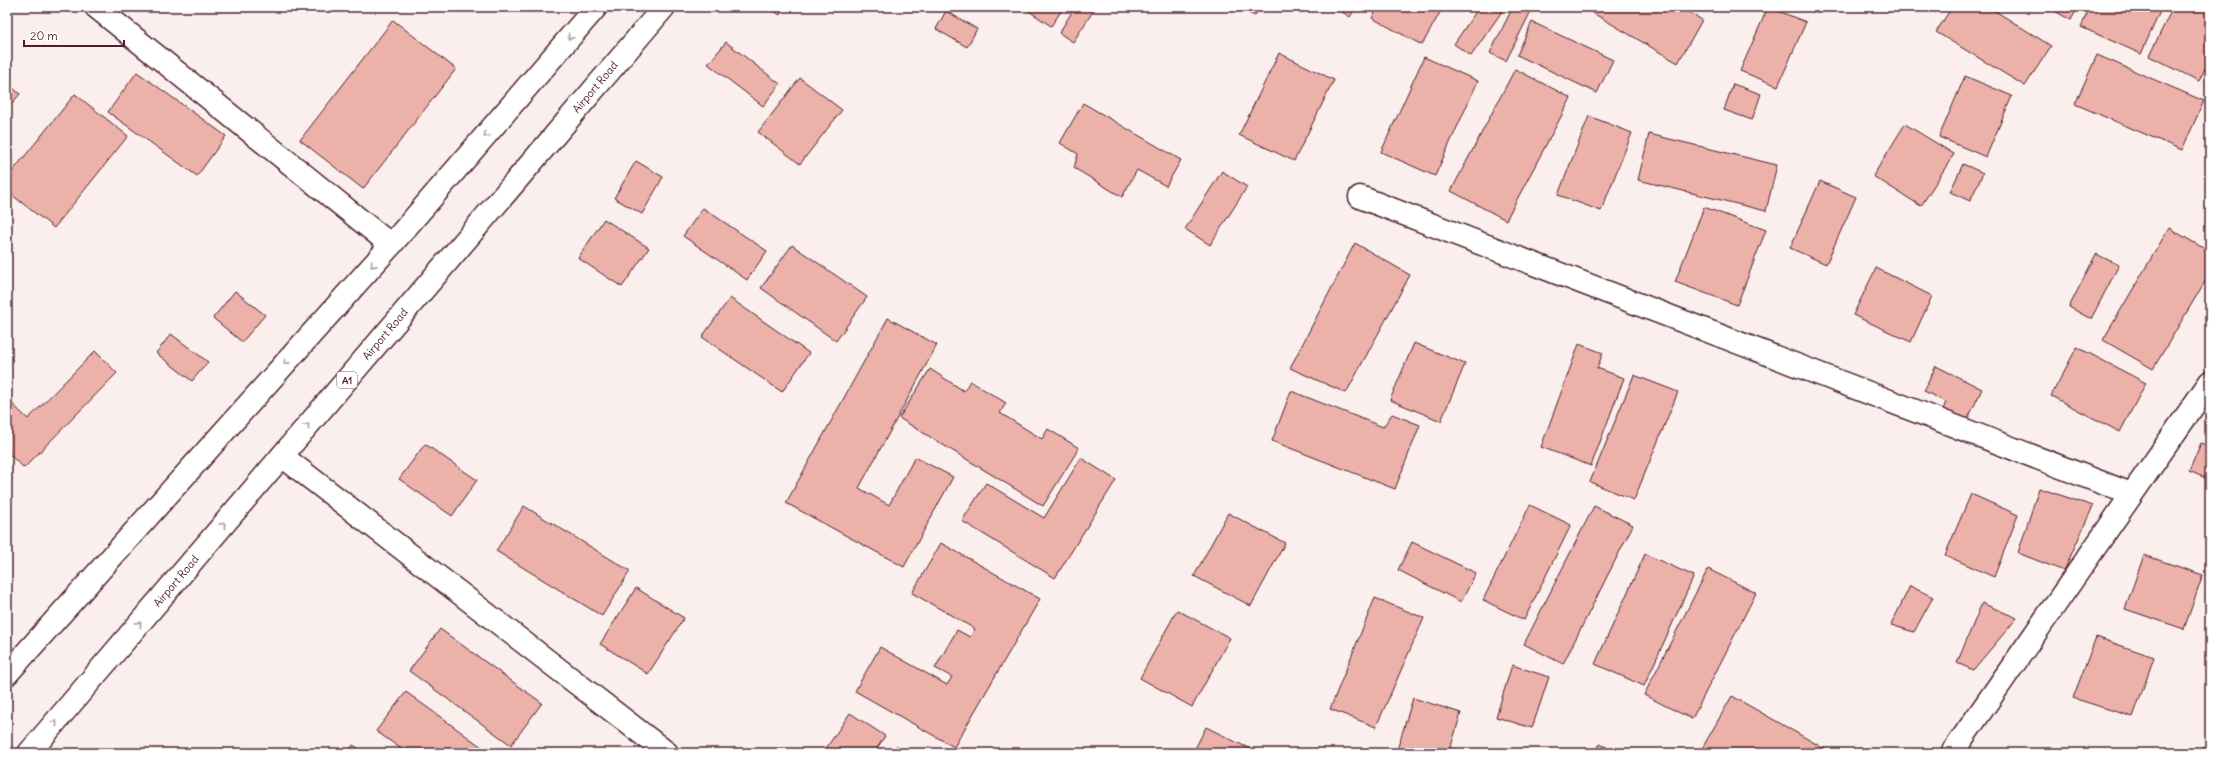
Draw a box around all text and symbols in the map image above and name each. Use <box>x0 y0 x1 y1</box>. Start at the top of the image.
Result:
scale bar <box>24 22 124 48</box>
text: 20 m <box>30 28 58 43</box>
one-way arrow <box>568 32 575 39</box>
street label: Airport Road <box>569 58 621 116</box>
one-way arrow <box>483 130 490 138</box>
one-way arrow <box>370 260 378 268</box>
street label: Airport Road <box>359 305 411 363</box>
one-way arrow <box>284 357 291 365</box>
road number: A1 <box>337 372 357 388</box>
one-way arrow <box>303 424 310 431</box>
one-way arrow <box>219 523 226 530</box>
street label: Airport Road <box>150 552 202 610</box>
one-way arrow <box>134 622 141 629</box>
one-way arrow <box>50 721 57 728</box>

